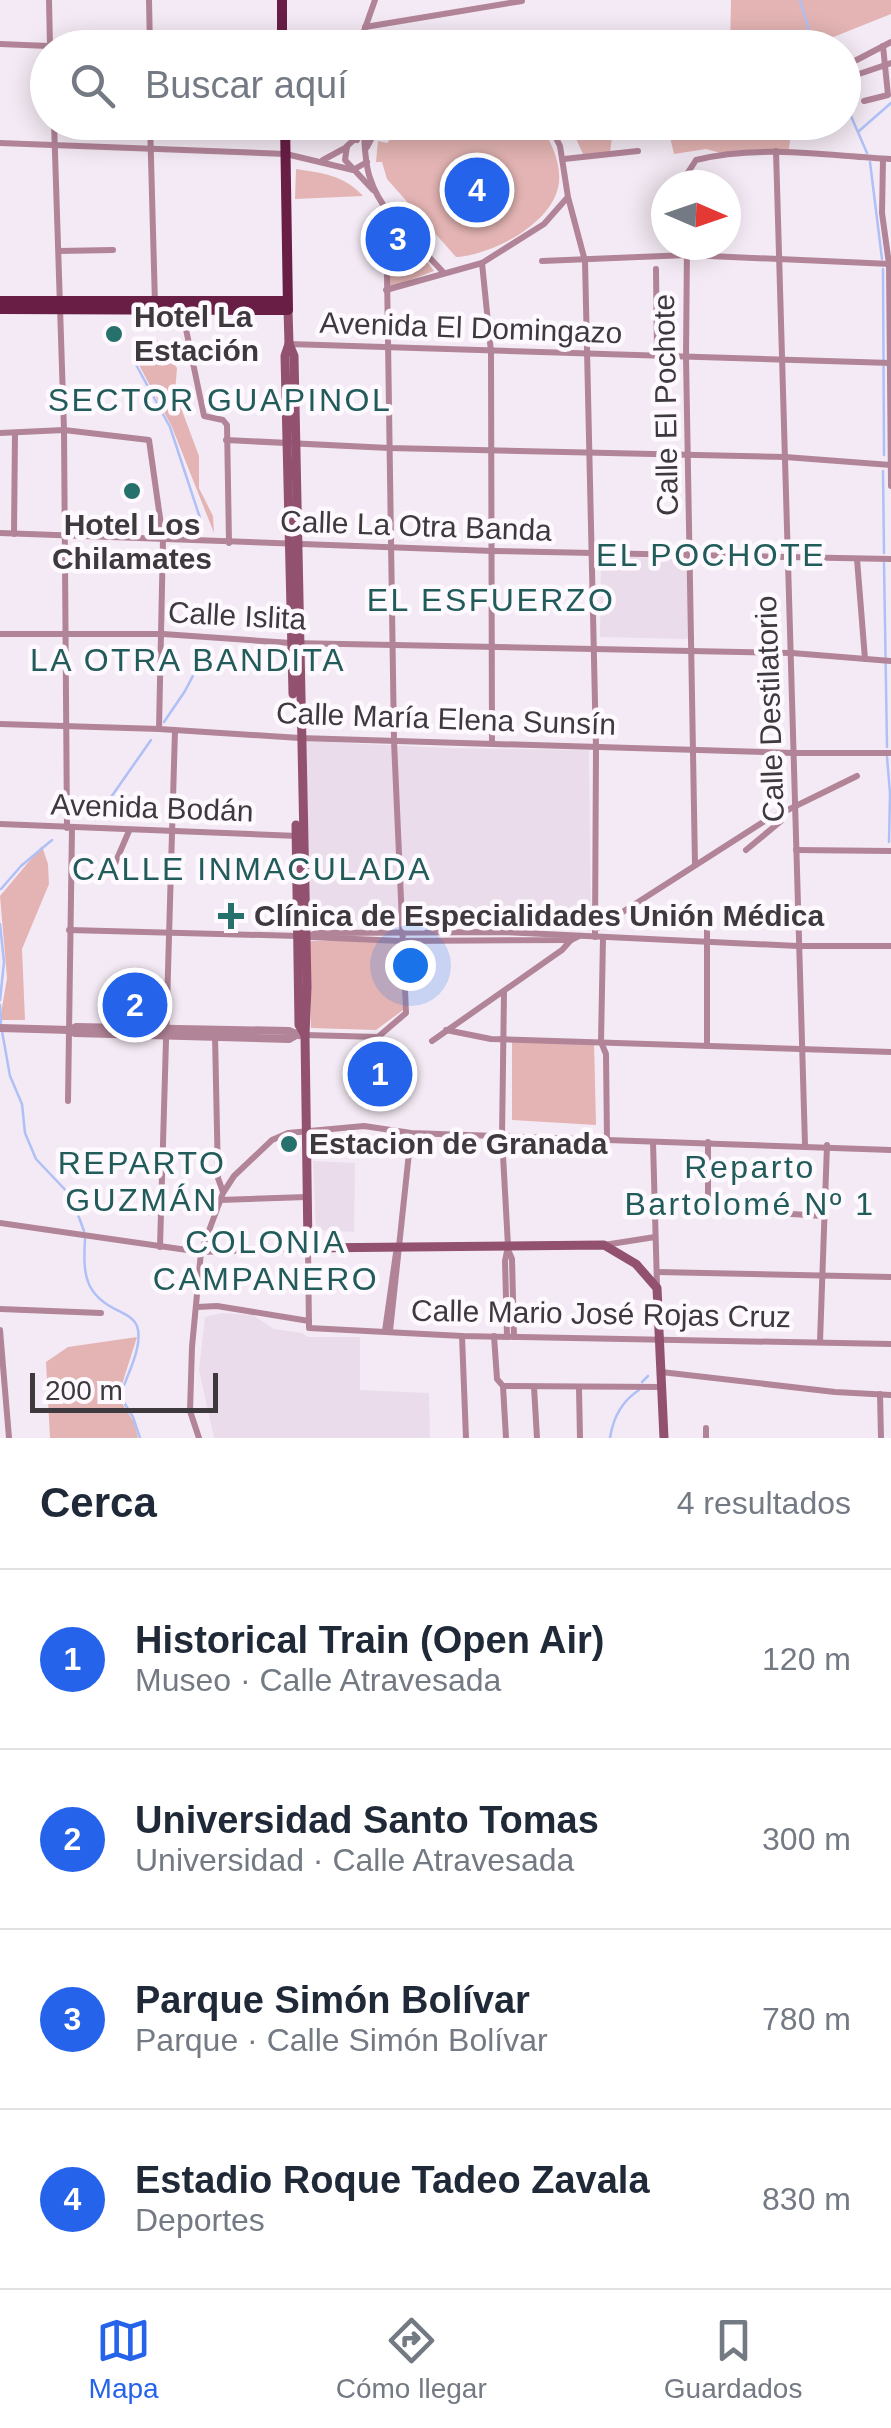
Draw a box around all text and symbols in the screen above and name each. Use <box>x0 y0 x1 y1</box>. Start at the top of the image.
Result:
search box <box>30 30 861 140</box>
icon: search <box>65 58 120 113</box>
text: Buscar aquí <box>145 64 348 106</box>
pin: 4 <box>444 152 510 228</box>
north arrow <box>651 170 741 260</box>
pin: 3 <box>366 202 430 276</box>
street label: Calle El Pochote <box>647 294 684 516</box>
place label: Hotel La Estación <box>134 300 259 367</box>
street label: Avenida El Domingazo <box>319 306 623 349</box>
marker: Hotel La Estación <box>103 323 125 345</box>
district label: SECTOR GUAPINOL <box>48 382 392 418</box>
marker: Hotel Los Chilamates <box>121 480 143 502</box>
street label: Calle La Otra Banda <box>280 504 553 547</box>
place label: Hotel Los Chilamates <box>52 508 212 575</box>
district label: EL POCHOTE <box>596 537 826 573</box>
district label: EL ESFUERZO <box>367 582 615 618</box>
street label: Calle Islita <box>167 595 307 636</box>
street label: Calle Destilatorio <box>749 595 790 823</box>
district label: LA OTRA BANDITA <box>30 642 346 678</box>
street label: Calle María Elena Sunsín <box>275 696 617 741</box>
street label: Avenida Bodán <box>50 787 254 828</box>
district label: CALLE INMACULADA <box>72 851 432 887</box>
place label: Clínica de Especialidades Unión Médica <box>254 899 824 932</box>
marker: Clínica de Especialidades Unión Médica <box>218 903 244 929</box>
your location <box>385 940 436 991</box>
pin: 2 <box>102 968 168 1042</box>
pin: 1 <box>348 1036 412 1112</box>
place label: Estacion de Granada <box>309 1127 608 1160</box>
marker: Estacion de Granada <box>278 1133 300 1155</box>
district label: REPARTO GUZMÁN <box>58 1145 226 1218</box>
district label: Reparto Bartolomé Nº 1 <box>624 1149 876 1222</box>
district label: COLONIA CAMPANERO <box>153 1224 379 1297</box>
street label: Calle Mario José Rojas Cruz <box>411 1294 791 1333</box>
scale bar <box>30 1368 218 1412</box>
text: 200 m <box>45 1375 123 1406</box>
text: Cerca <box>40 1479 157 1526</box>
text: 4 resultados <box>677 1485 851 1521</box>
text: Historical Train (Open Air) <box>135 1619 604 1661</box>
text: 1 <box>64 1641 81 1677</box>
text: 120 m <box>762 1641 851 1677</box>
text: Museo · Calle Atravesada <box>135 1662 501 1698</box>
text: Universidad Santo Tomas <box>135 1799 599 1841</box>
text: 2 <box>64 1821 81 1857</box>
text: 300 m <box>762 1821 851 1857</box>
text: Universidad · Calle Atravesada <box>135 1842 574 1878</box>
text: Parque Simón Bolívar <box>135 1979 530 2021</box>
text: 3 <box>64 2001 81 2037</box>
text: 780 m <box>762 2001 851 2037</box>
text: Parque · Calle Simón Bolívar <box>135 2022 548 2058</box>
text: Estadio Roque Tadeo Zavala <box>135 2159 650 2201</box>
text: 4 <box>64 2181 81 2217</box>
text: 830 m <box>762 2181 851 2217</box>
text: Deportes <box>135 2202 265 2238</box>
tab: Mapa <box>89 2313 159 2405</box>
tab: Cómo llegar <box>336 2313 487 2405</box>
tab: Guardados <box>664 2313 802 2405</box>

